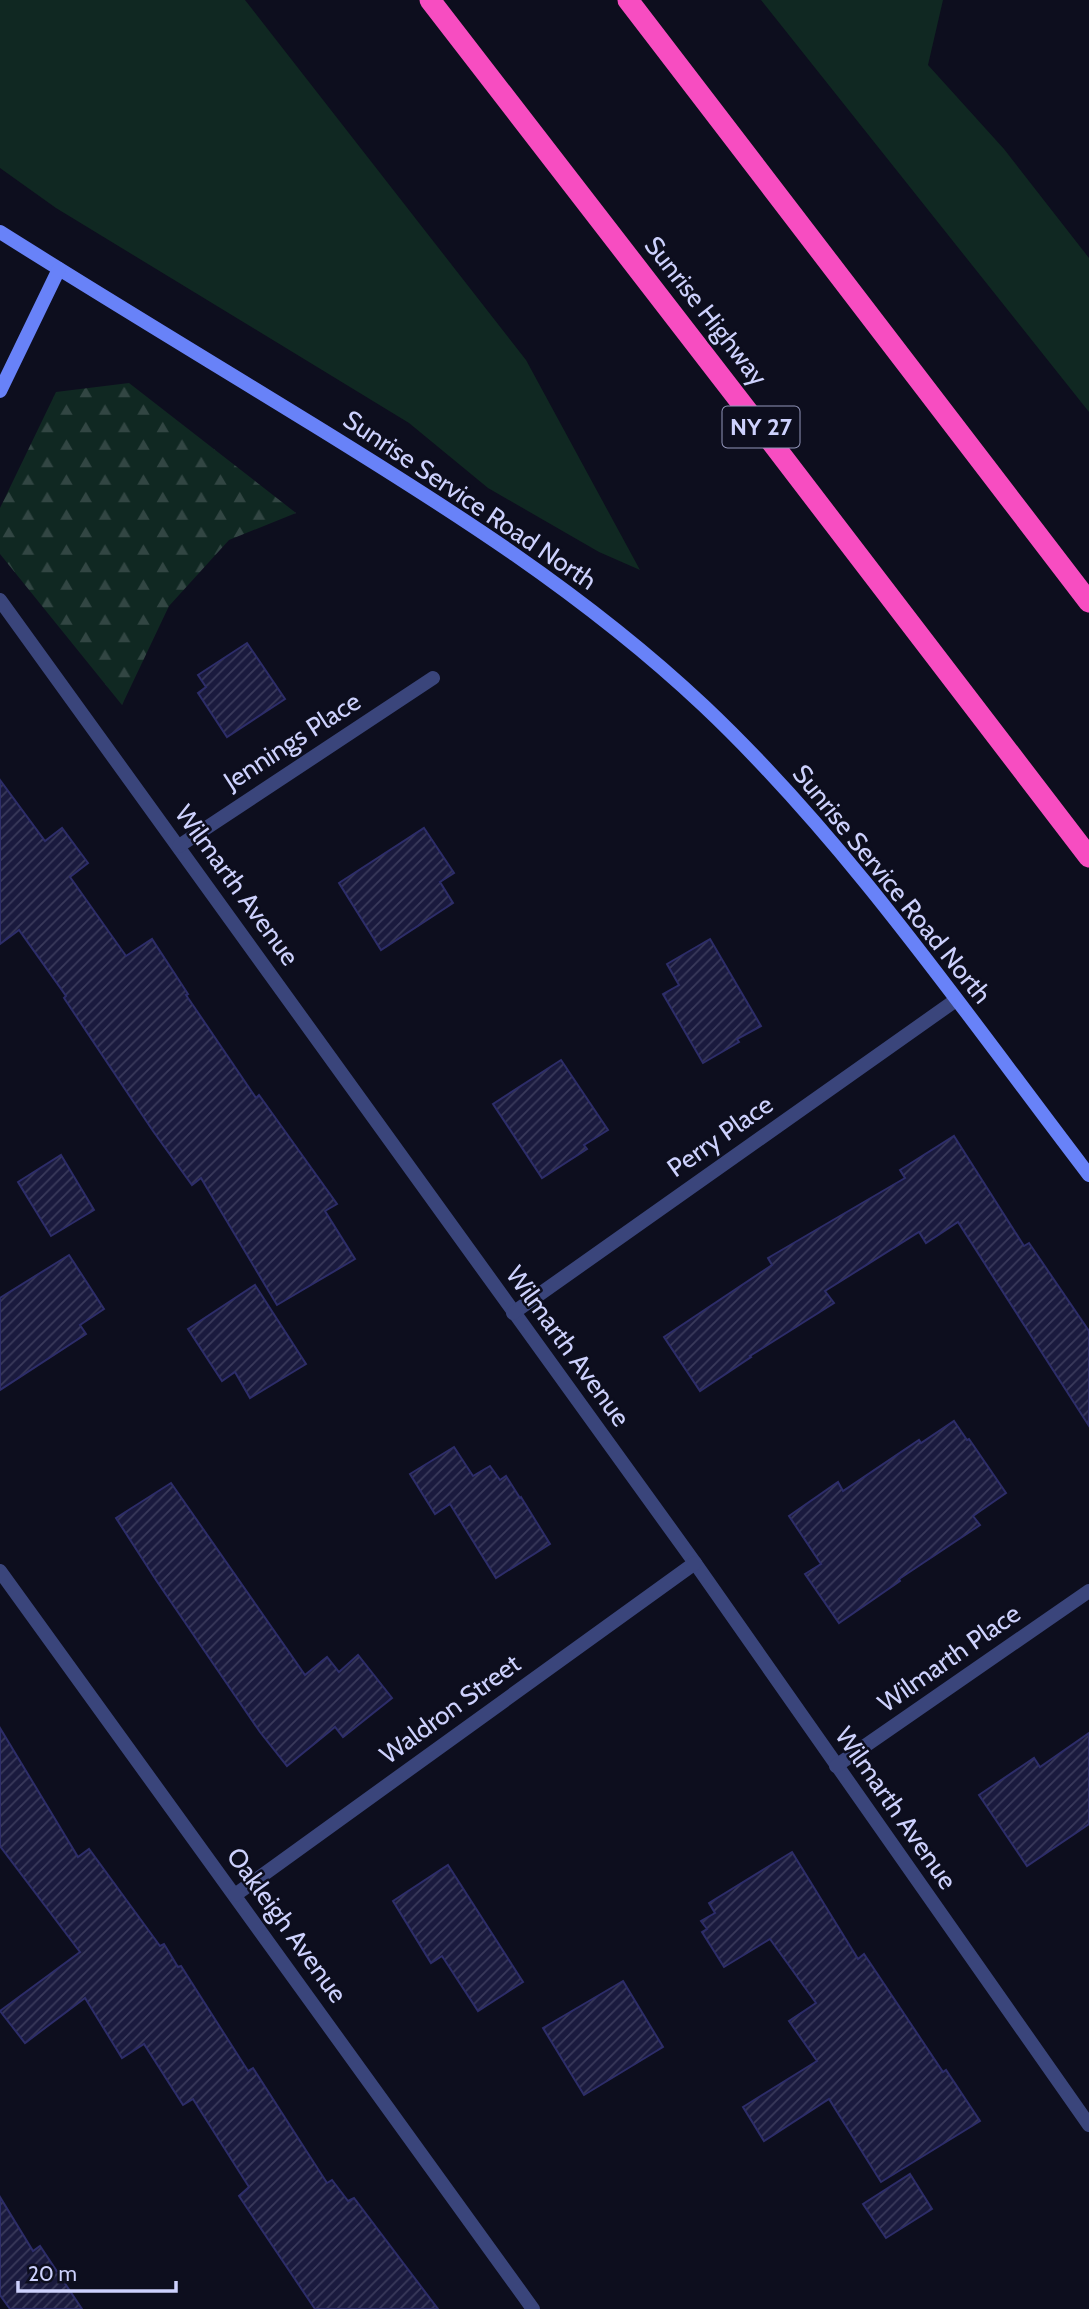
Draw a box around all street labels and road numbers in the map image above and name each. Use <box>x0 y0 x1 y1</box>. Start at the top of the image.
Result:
street label: Sunrise Highway <box>638 230 774 392</box>
street label: Sunrise Service Road North <box>337 403 603 597</box>
road number: NY 27 <box>722 406 800 448</box>
street label: Jennings Place <box>217 685 366 798</box>
street label: Sunrise Service Road North <box>786 758 998 1010</box>
street label: Wilmarth Avenue <box>168 798 306 972</box>
street label: Perry Place <box>661 1088 779 1184</box>
street label: Wilmarth Avenue <box>499 1259 637 1433</box>
street label: Wilmarth Place <box>872 1597 1026 1719</box>
street label: Waldron Street <box>374 1647 527 1771</box>
street label: Wilmarth Avenue <box>828 1721 964 1895</box>
street label: Oakleigh Avenue <box>220 1841 354 2009</box>

